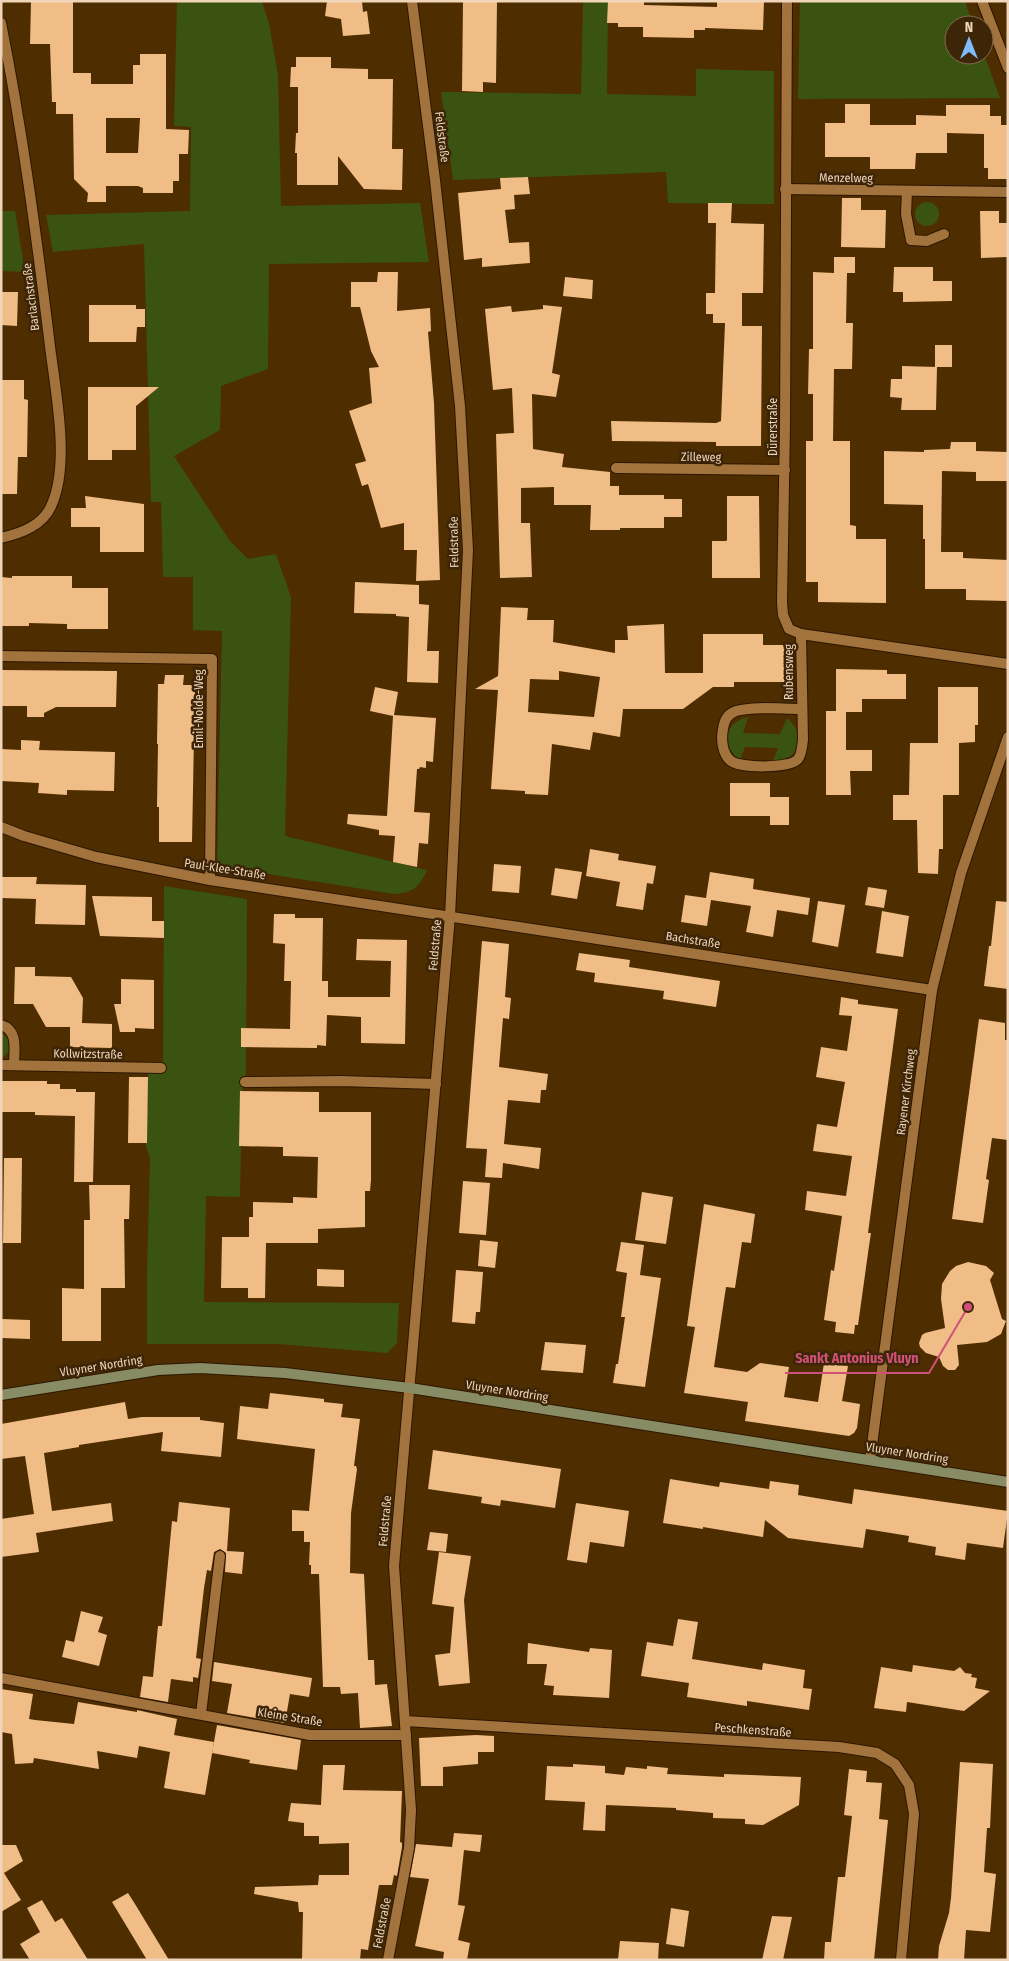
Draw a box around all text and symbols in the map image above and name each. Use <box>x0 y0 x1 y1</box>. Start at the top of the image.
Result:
north arrow <box>944 15 994 65</box>
text: N <box>965 19 973 36</box>
street label: Feldstraße <box>432 111 452 163</box>
street label: Menzelweg <box>819 171 873 185</box>
street label: Barlachstraße <box>20 262 42 332</box>
street label: Dürerstraße <box>766 398 780 456</box>
street label: Zilleweg <box>681 450 722 464</box>
street label: Feldstraße <box>447 516 461 568</box>
street label: Rubensweg <box>782 644 796 700</box>
street label: Emil-Nolde-Weg <box>192 669 206 749</box>
street label: Paul-Klee-Straße <box>183 856 267 882</box>
street label: Feldstraße <box>426 919 444 971</box>
street label: Bachstraße <box>665 929 721 951</box>
street label: Kollwitzstraße <box>53 1046 123 1062</box>
street label: Rayener Kirchweg <box>894 1048 918 1136</box>
callout: Sankt Antonius Vluyn <box>785 1344 929 1373</box>
text: Sankt Antonius Vluyn <box>795 1350 919 1367</box>
street label: Vluyner Nordring <box>59 1353 144 1379</box>
street label: Vluyner Nordring <box>465 1378 550 1404</box>
street label: Vluyner Nordring <box>865 1440 950 1466</box>
street label: Feldstraße <box>376 1495 394 1547</box>
street label: Kleine Straße <box>257 1705 323 1729</box>
street label: Peschkenstraße <box>714 1720 792 1740</box>
street label: Feldstraße <box>370 1896 394 1950</box>

